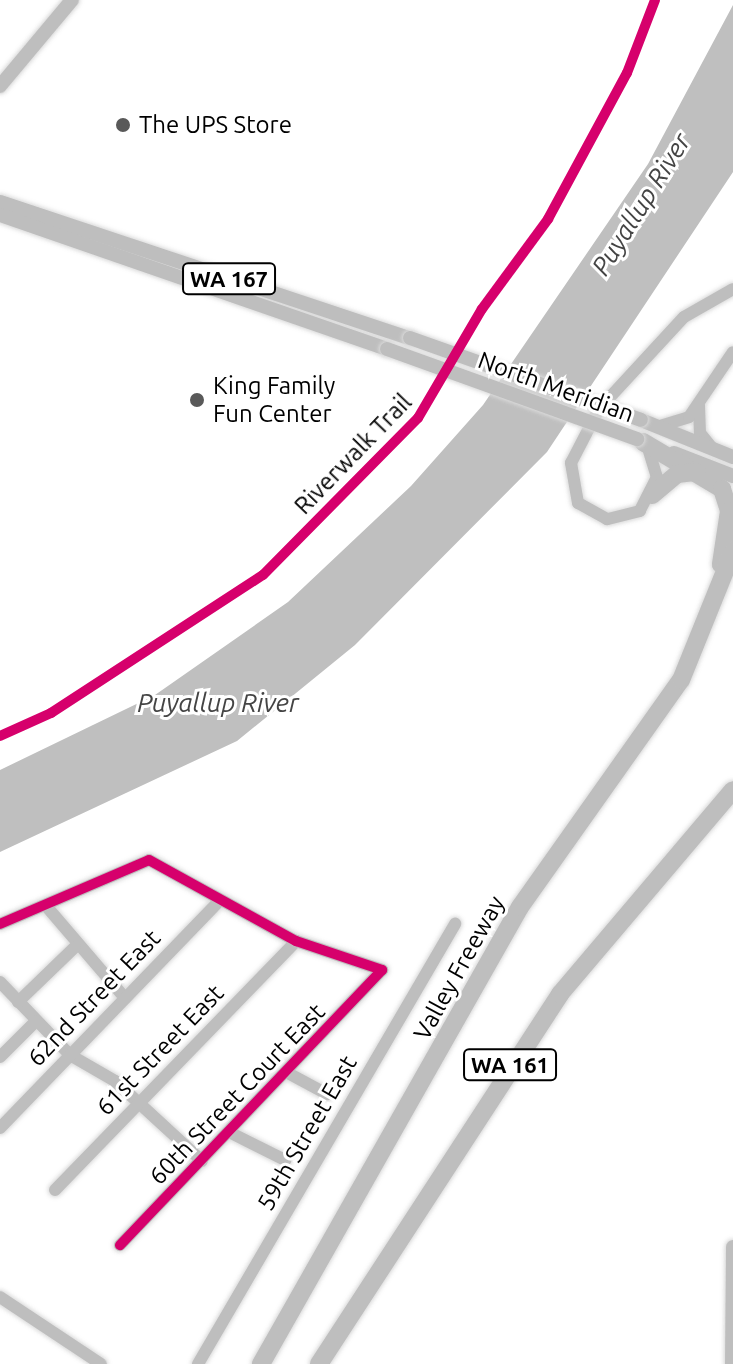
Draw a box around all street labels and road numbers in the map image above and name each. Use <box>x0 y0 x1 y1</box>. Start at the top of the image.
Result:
road number: WA 167 <box>181 261 277 297</box>
street label: North Meridian <box>474 345 638 429</box>
street label: Riverwalk Trail <box>288 388 418 520</box>
street label: Valley Freeway <box>408 891 510 1045</box>
street label: 62nd Street East <box>22 924 166 1072</box>
street label: 61st Street East <box>90 979 230 1121</box>
street label: 60th Street Court East <box>143 998 331 1190</box>
road number: WA 161 <box>462 1047 558 1083</box>
street label: 59th Street East <box>251 1051 363 1215</box>

